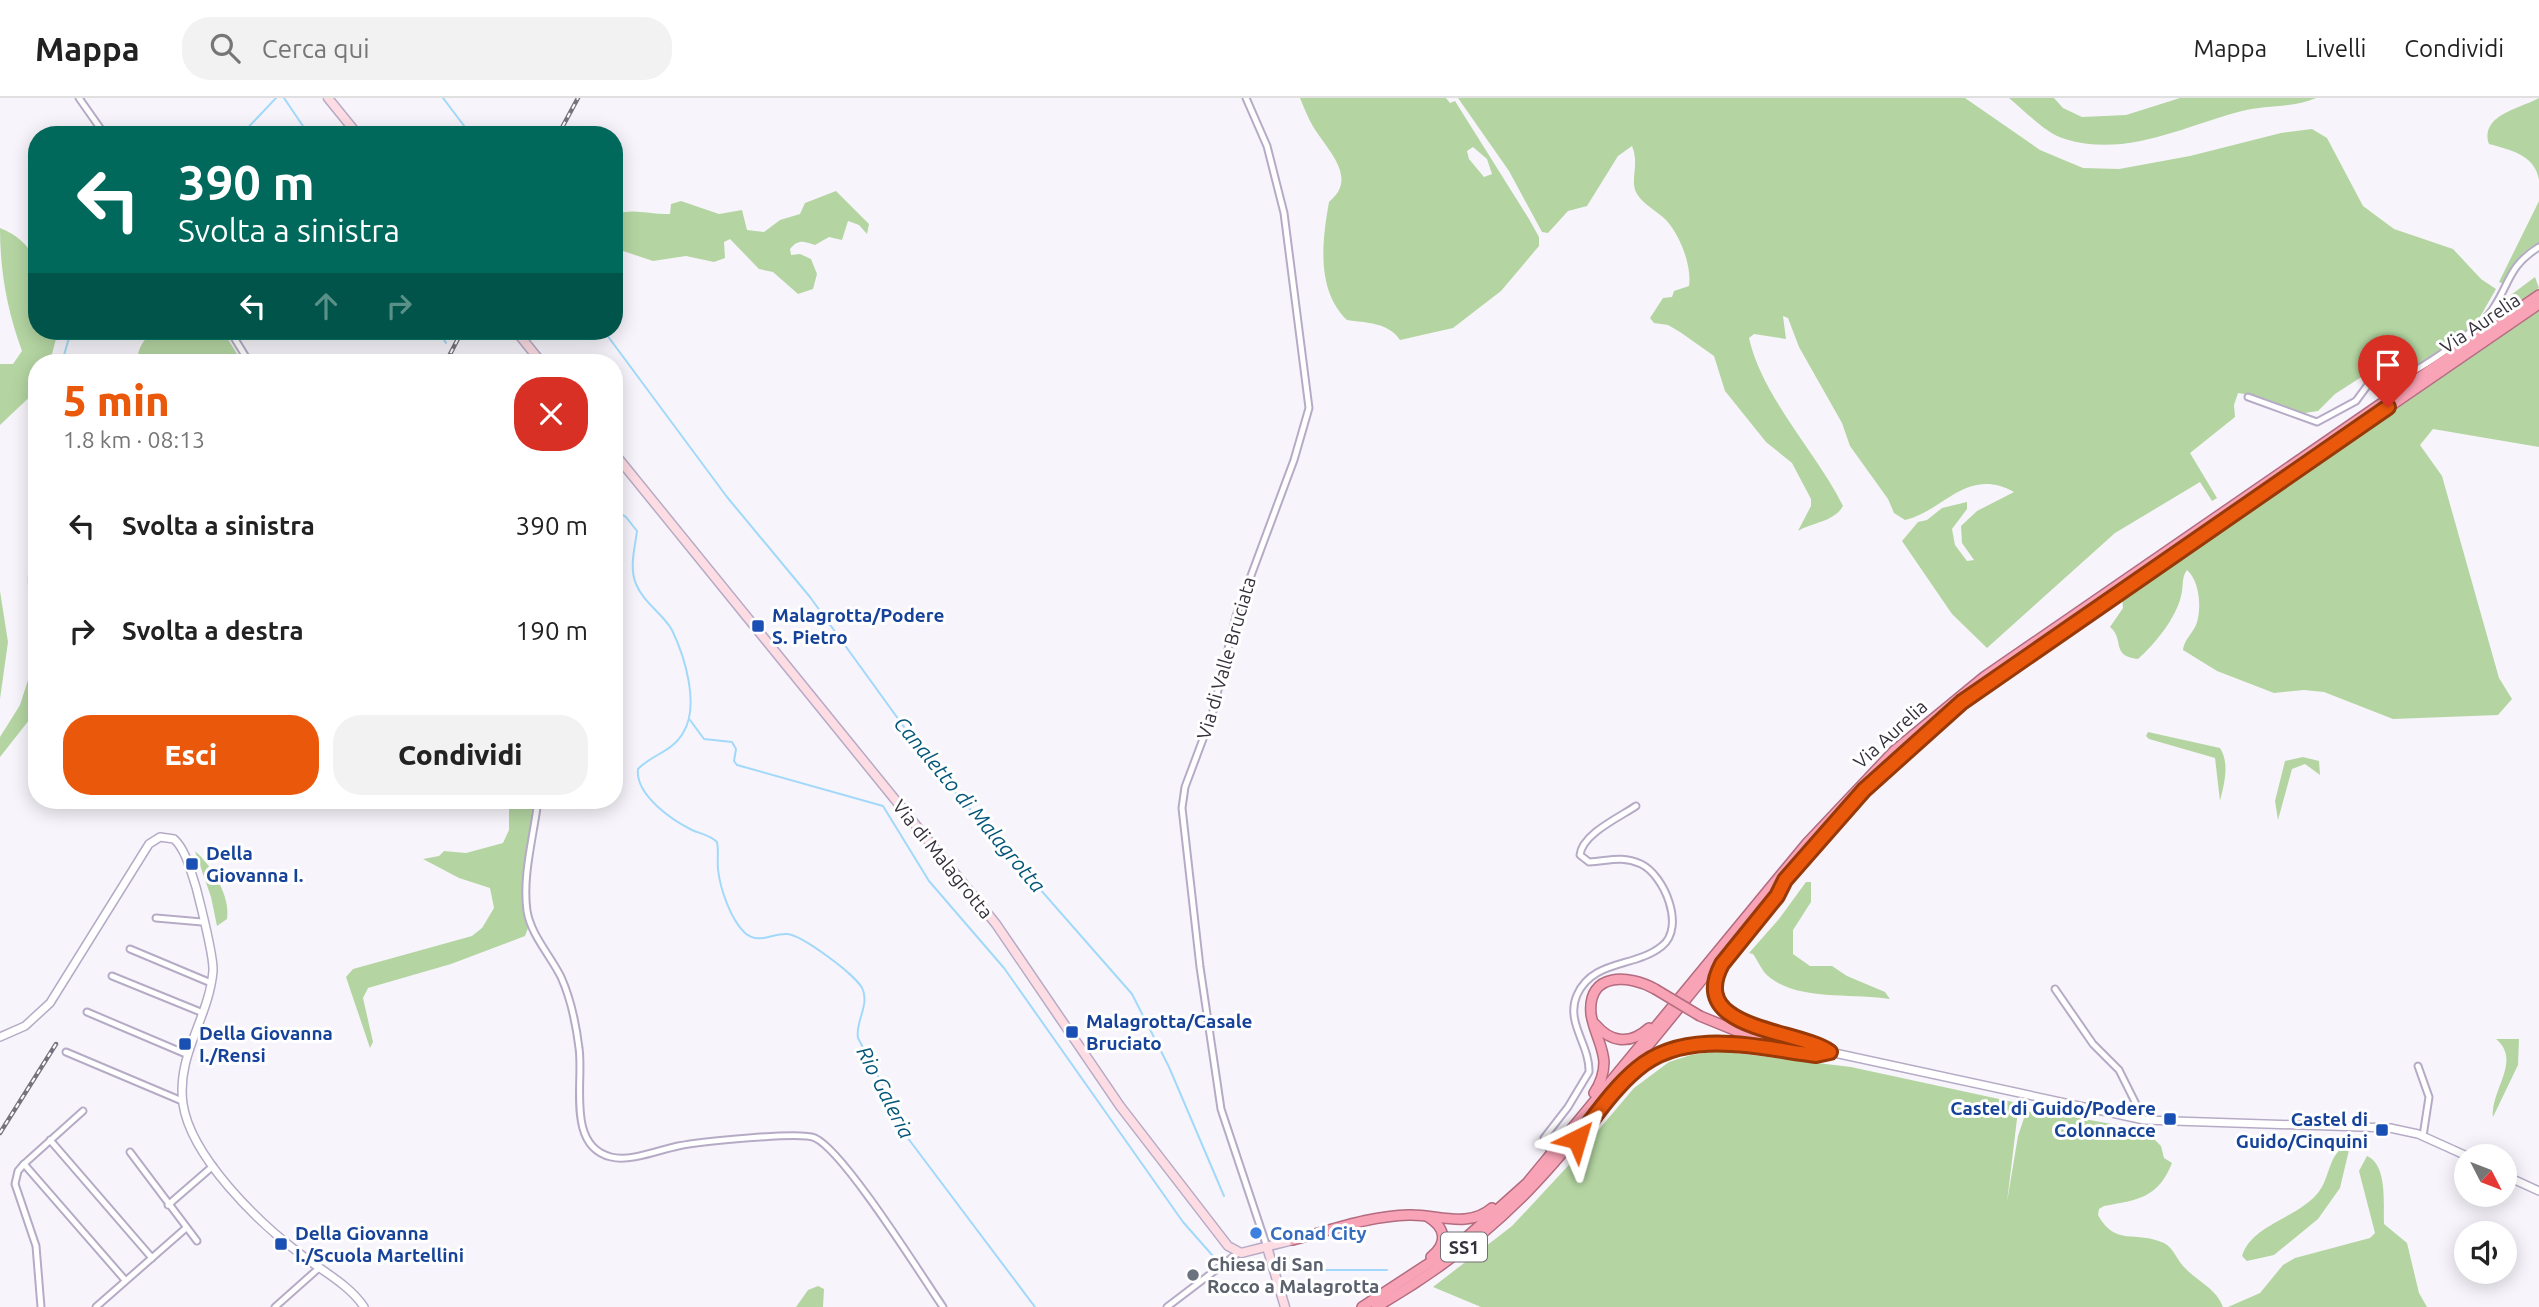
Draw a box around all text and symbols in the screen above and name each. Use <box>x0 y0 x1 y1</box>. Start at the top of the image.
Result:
search box <box>182 17 672 80</box>
icon: search <box>206 29 244 67</box>
text: Mappa <box>35 30 140 67</box>
text: Cerca qui <box>262 34 370 63</box>
text: Mappa <box>2193 35 2267 62</box>
text: Livelli <box>2305 35 2366 62</box>
text: Condividi <box>2404 35 2504 62</box>
icon: left <box>63 154 154 245</box>
text: 390 m <box>178 154 315 209</box>
text: Svolta a sinistra <box>178 212 400 248</box>
icon: left <box>234 287 272 325</box>
icon: ahead <box>307 287 345 325</box>
icon: right <box>380 287 418 325</box>
street label: Via Aurelia <box>2436 288 2524 358</box>
pin <box>2358 335 2418 407</box>
icon: arrive <box>2369 346 2407 384</box>
text: 5 min <box>63 377 170 424</box>
button: close <box>514 377 588 451</box>
text: 1.8 km · 08:13 <box>63 427 205 452</box>
icon: left <box>63 507 101 545</box>
text: Svolta a sinistra <box>122 511 315 540</box>
text: 390 m <box>516 511 588 540</box>
street label: Via di Valle Bruciata <box>1192 574 1260 742</box>
place label: Malagrotta/Podere S. Pietro <box>772 604 944 648</box>
icon: right <box>63 612 101 650</box>
text: Svolta a destra <box>122 616 304 645</box>
text: 190 m <box>516 616 588 645</box>
marker: Malagrotta/Podere S. Pietro <box>750 618 766 634</box>
street label: Via Aurelia <box>1849 695 1931 773</box>
water label: Canaletto di Malagrotta <box>889 711 1051 897</box>
button: Esci <box>63 715 319 795</box>
button: Condividi <box>333 715 588 795</box>
street label: Via di Malagrotta <box>888 795 998 923</box>
place label: Della Giovanna I. <box>206 842 303 886</box>
marker: Della Giovanna I. <box>184 856 200 872</box>
place label: Malagrotta/Casale Bruciato <box>1086 1010 1252 1054</box>
place label: Della Giovanna I./Rensi <box>199 1022 333 1066</box>
marker: Malagrotta/Casale Bruciato <box>1064 1024 1080 1040</box>
marker: Della Giovanna I./Rensi <box>177 1036 193 1052</box>
water label: Rio Galeria <box>853 1042 919 1142</box>
place label: Castel di Guido/Podere Colonnacce <box>1950 1097 2156 1141</box>
position arrow <box>1540 1102 1614 1176</box>
place label: Castel di Guido/Cinquini <box>2236 1108 2368 1152</box>
marker: Castel di Guido/Podere Colonnacce <box>2162 1111 2178 1127</box>
marker: Castel di Guido/Cinquini <box>2374 1122 2390 1138</box>
north arrow <box>2454 1144 2516 1208</box>
map controls <box>2454 1144 2517 1284</box>
button: sound <box>2454 1221 2517 1284</box>
place label: Della Giovanna I./Scuola Martellini <box>295 1222 464 1266</box>
place label: Conad City <box>1270 1222 1367 1244</box>
marker: Conad City <box>1248 1225 1264 1241</box>
road number: SS1 <box>1441 1232 1487 1262</box>
marker: Della Giovanna I./Scuola Martellini <box>273 1236 289 1252</box>
place label: Chiesa di San Rocco a Malagrotta <box>1207 1253 1379 1297</box>
marker: Chiesa di San Rocco a Malagrotta <box>1185 1267 1201 1283</box>

